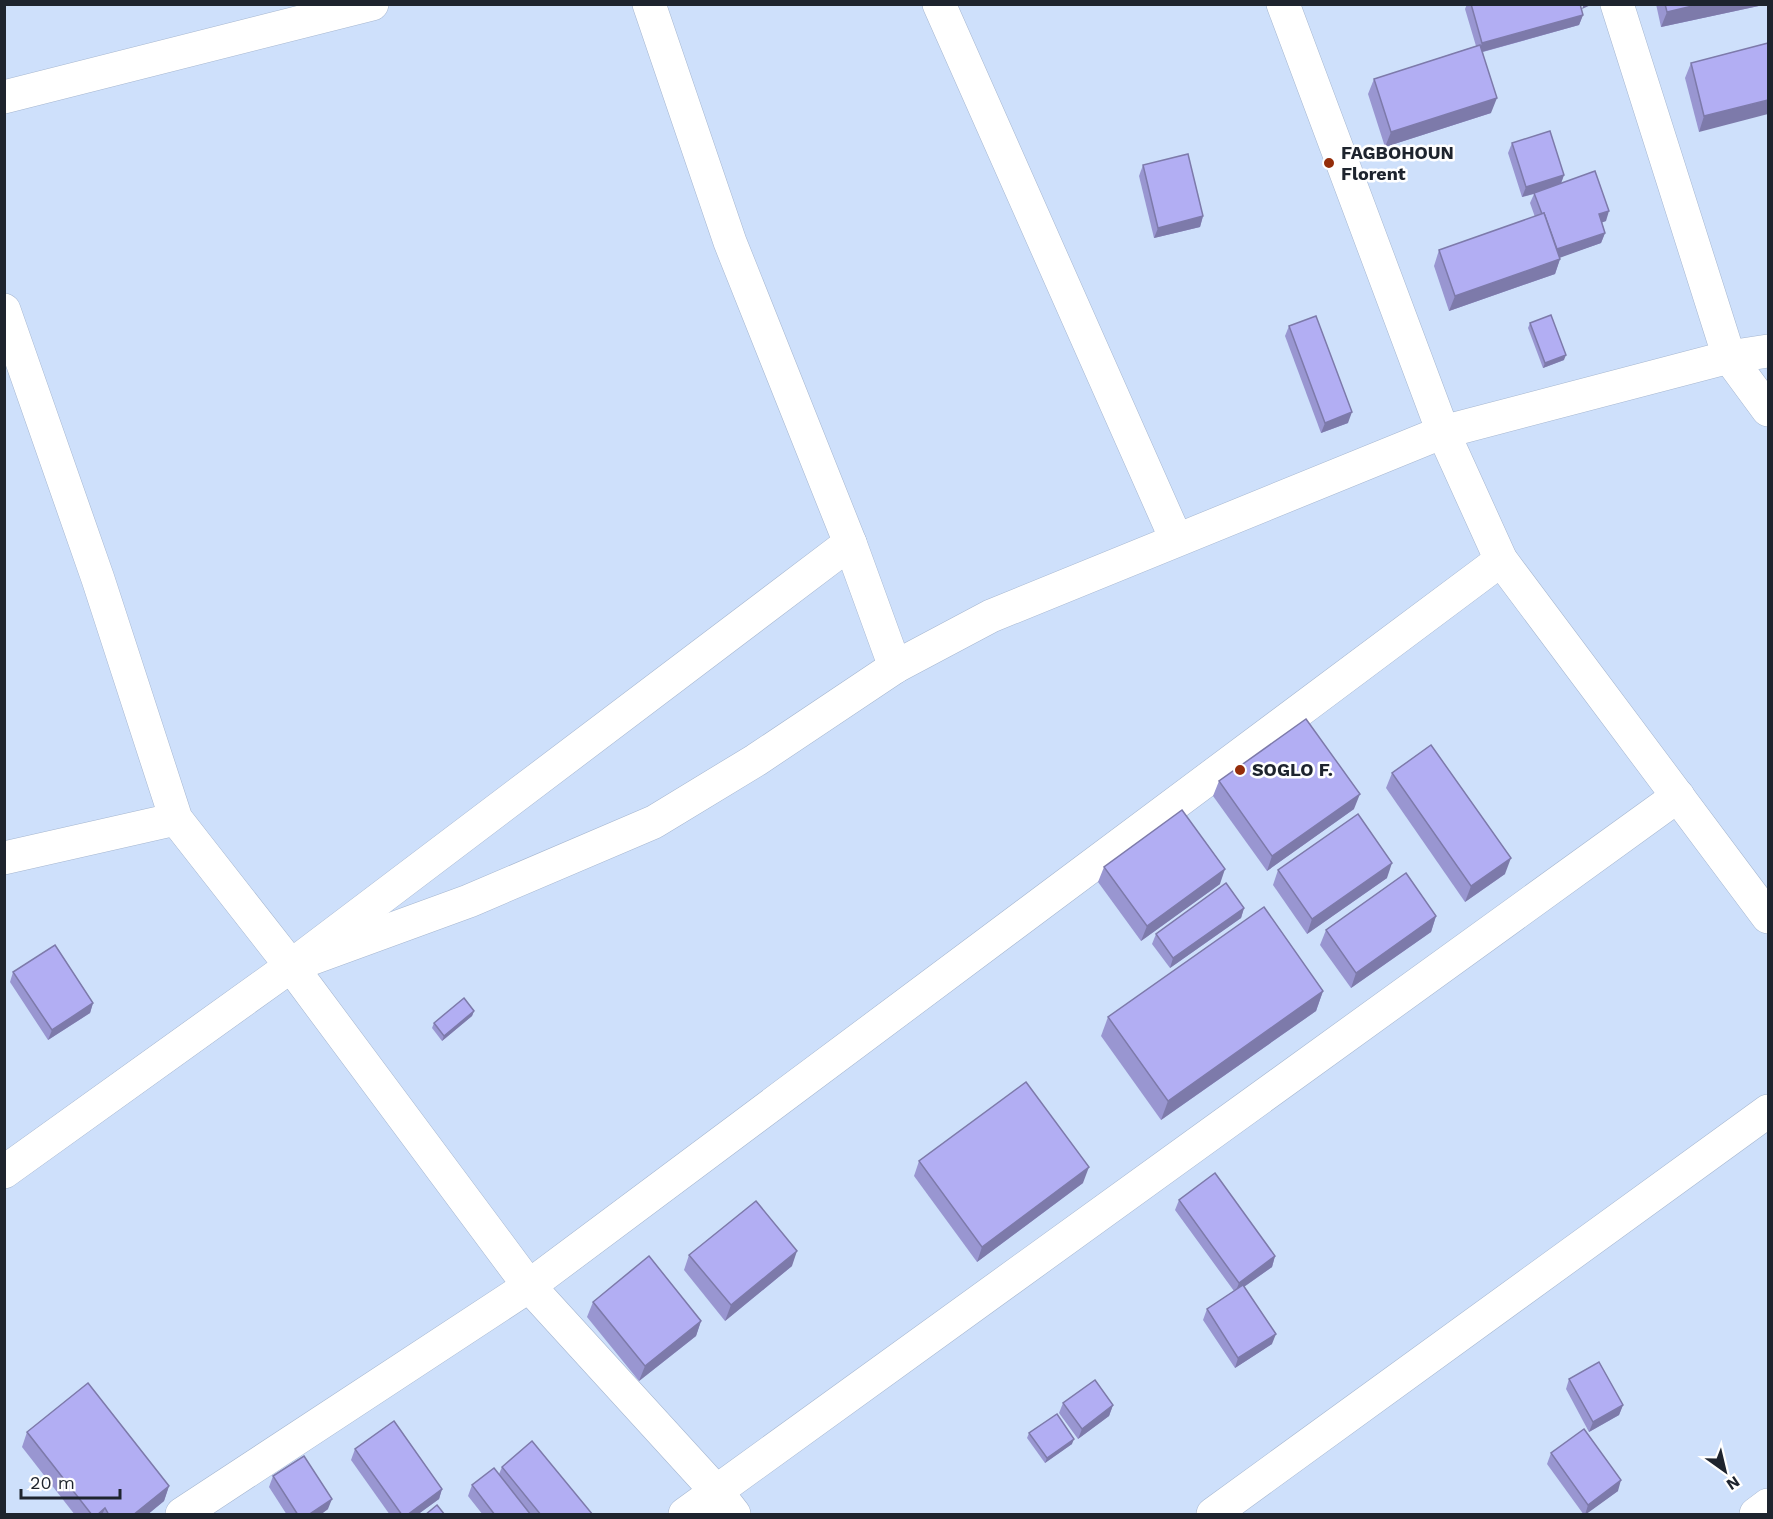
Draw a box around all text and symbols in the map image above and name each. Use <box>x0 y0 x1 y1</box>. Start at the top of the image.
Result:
place label: FAGBOHOUN Florent <box>1341 142 1454 184</box>
marker: FAGBOHOUN Florent <box>1322 156 1336 170</box>
place label: SOGLO F. <box>1252 759 1333 780</box>
marker: SOGLO F. <box>1233 763 1247 777</box>
north arrow <box>1695 1441 1755 1501</box>
scale bar <box>21 1462 120 1500</box>
text: 20 m <box>30 1472 75 1493</box>
text: N <box>1723 1472 1743 1494</box>

